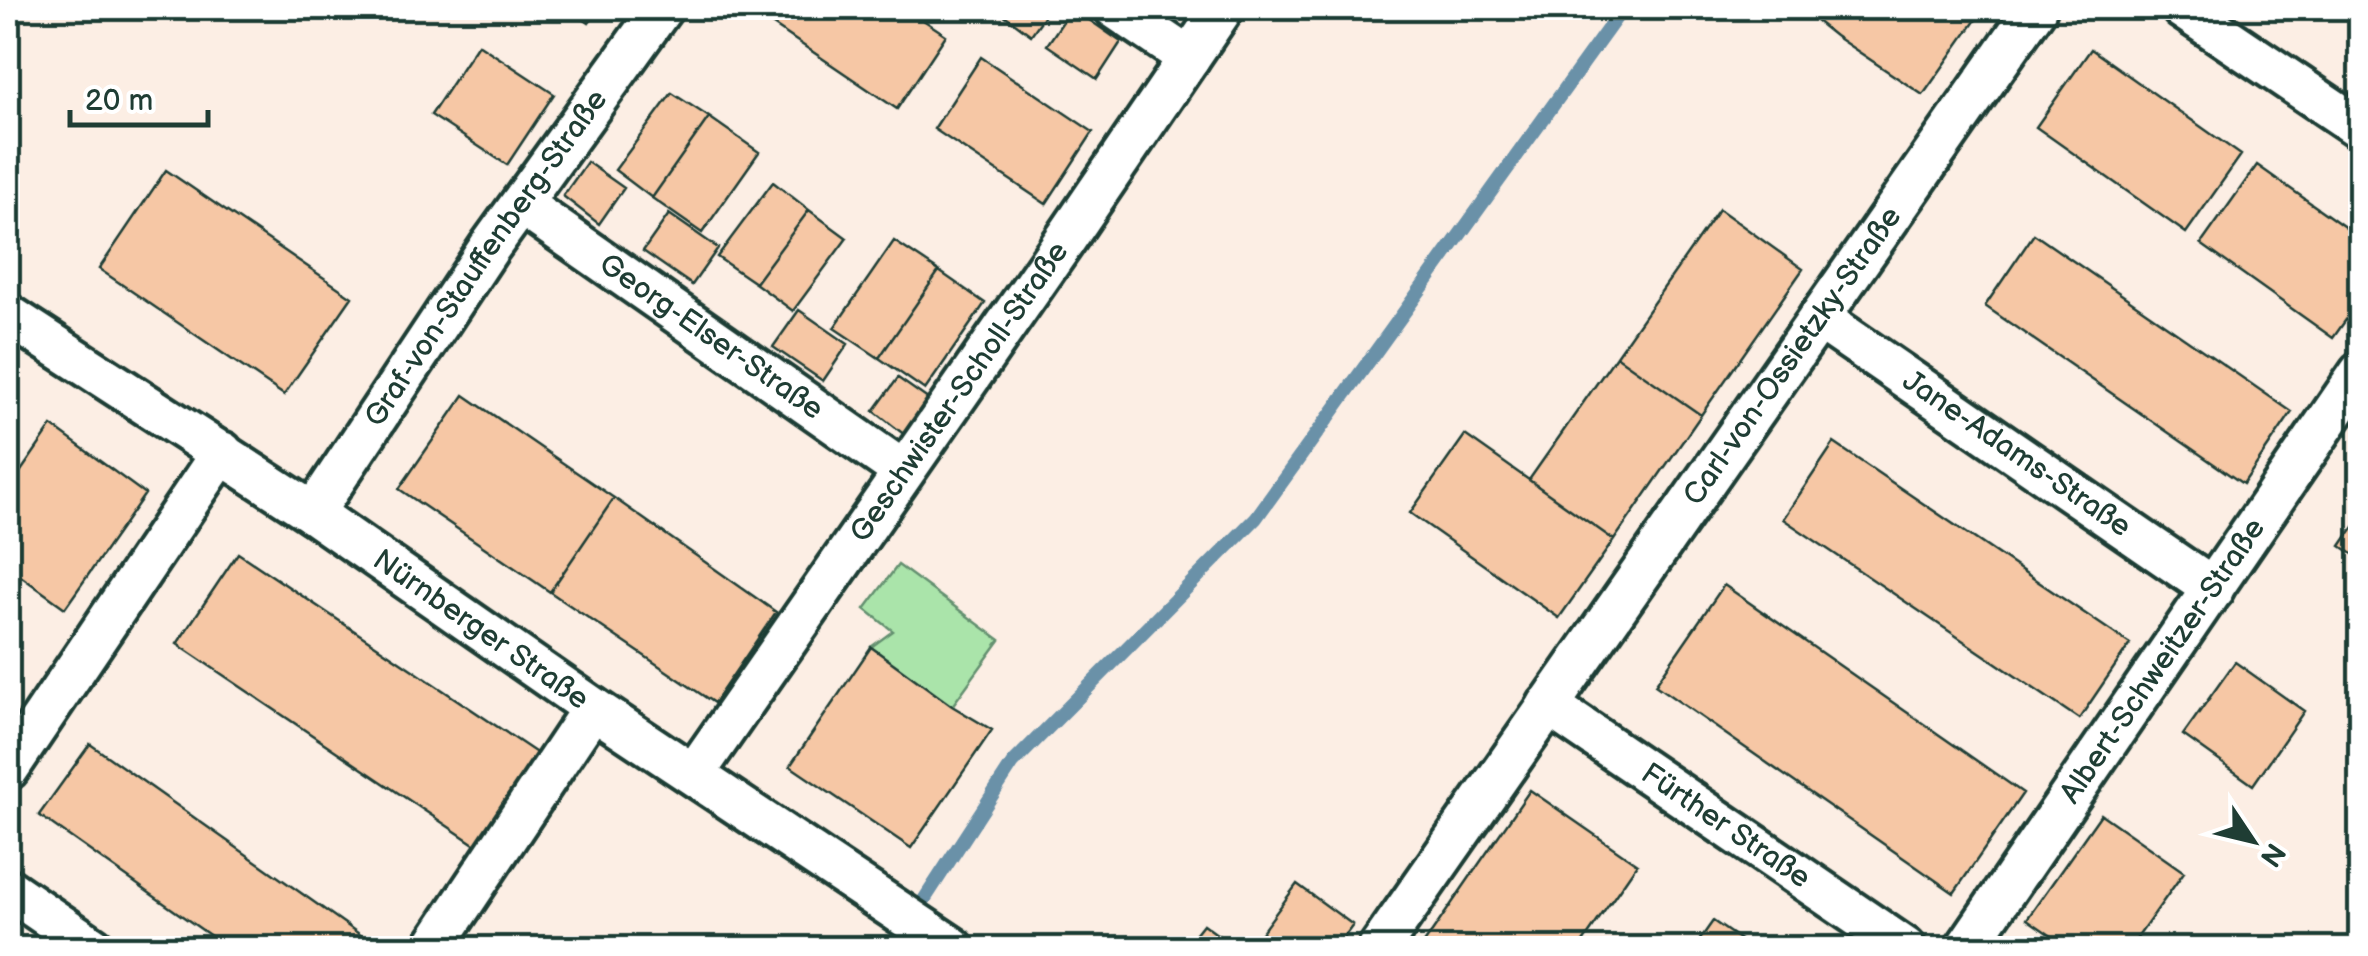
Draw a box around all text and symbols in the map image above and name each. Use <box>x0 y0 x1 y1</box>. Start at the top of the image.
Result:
scale bar <box>70 65 208 127</box>
text: 20 m <box>85 83 153 119</box>
street label: Graf-von-Stauffenberg-Straße <box>357 83 615 434</box>
street label: Carl-von-Ossietzky-Straße <box>1676 200 1909 512</box>
street label: Geschwister-Scholl-Straße <box>842 235 1076 549</box>
street label: Georg-Elser-Straße <box>592 246 830 428</box>
street label: Jane-Adams-Straße <box>1896 363 2138 545</box>
street label: Albert-Schweitzer-Straße <box>2053 512 2273 810</box>
street label: Nürnberger Straße <box>366 542 596 717</box>
street label: Fürther Straße <box>1634 756 1817 896</box>
north arrow <box>2203 791 2303 891</box>
text: N <box>2253 836 2292 873</box>

